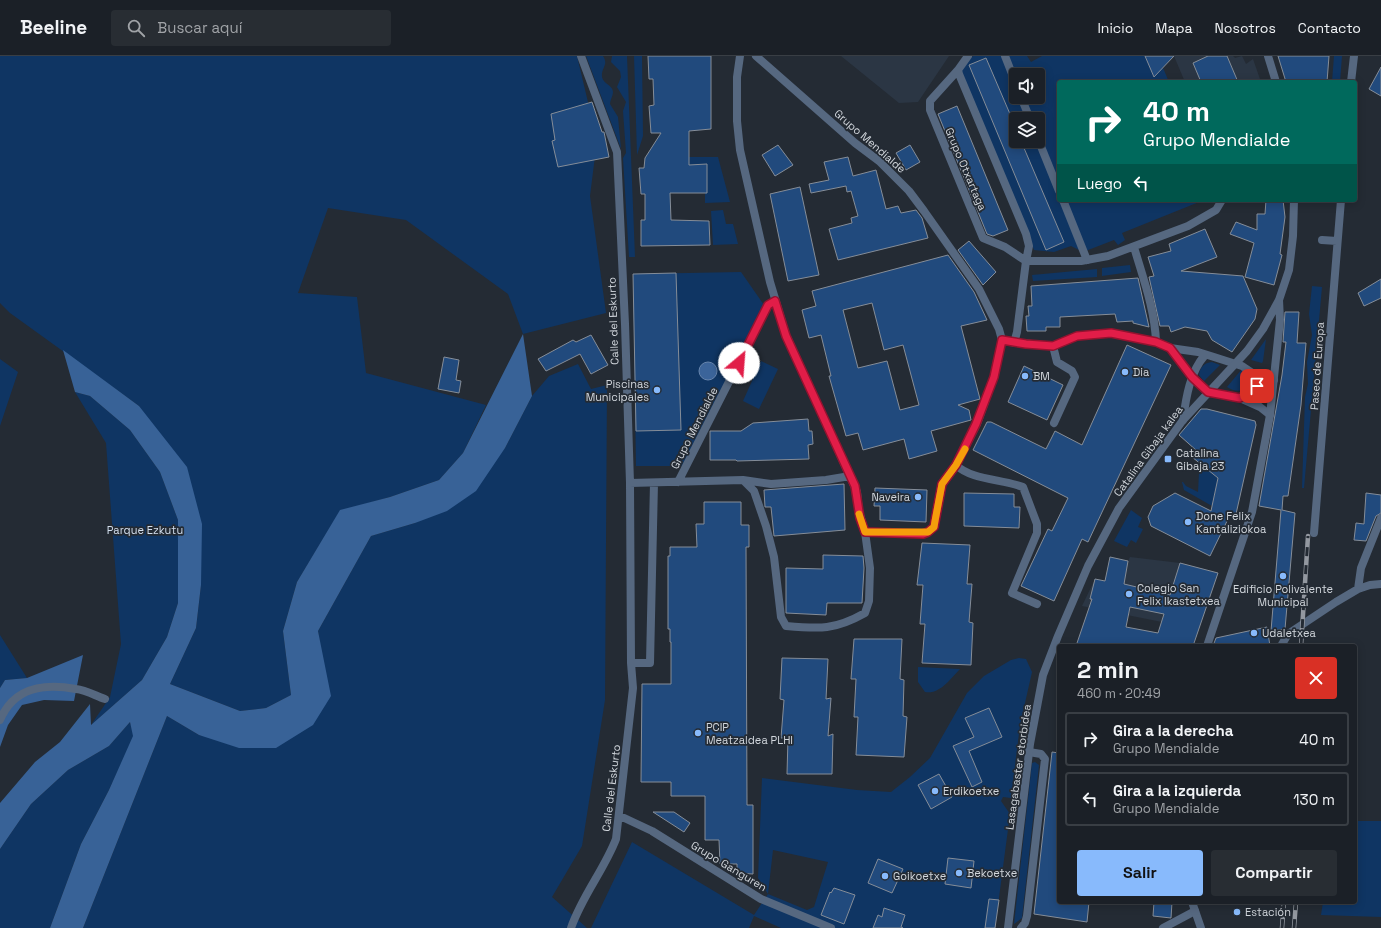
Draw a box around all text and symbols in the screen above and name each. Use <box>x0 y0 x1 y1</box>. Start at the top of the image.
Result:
search box <box>111 10 391 46</box>
text: Beeline <box>20 15 87 40</box>
icon: search <box>125 17 147 39</box>
text: Buscar aquí <box>157 18 242 37</box>
text: Inicio <box>1097 19 1133 37</box>
text: Mapa <box>1155 19 1193 37</box>
text: Nosotros <box>1215 19 1276 37</box>
text: Contacto <box>1298 19 1361 37</box>
map controls <box>1009 68 1045 148</box>
button: sound <box>1009 68 1045 104</box>
text: 40 m <box>1143 93 1210 129</box>
icon: right <box>1077 96 1129 148</box>
street label: Grupo Mendialde <box>831 106 909 176</box>
button: layers <box>1009 112 1045 148</box>
street label: Grupo Otxartaga <box>942 125 990 213</box>
text: Grupo Mendialde <box>1143 128 1290 151</box>
icon: left <box>1130 172 1152 194</box>
text: Luego <box>1077 174 1122 193</box>
street label: Calle del Eskurto <box>604 277 622 365</box>
street label: Paseo de Europa <box>1307 321 1327 410</box>
position arrow <box>718 342 760 384</box>
place label: Dia <box>1133 365 1150 379</box>
marker: Dia <box>1120 367 1130 377</box>
place label: BM <box>1033 369 1050 383</box>
pin <box>1240 369 1274 403</box>
marker: BM <box>1020 371 1030 381</box>
icon: arrive <box>1246 375 1268 397</box>
place label: Piscinas Municipales <box>586 377 649 404</box>
marker: Piscinas Municipales <box>652 385 662 395</box>
street label: Grupo Mendialde <box>667 385 721 471</box>
street label: Catalina Gibaja kalea <box>1110 402 1186 499</box>
place label: Catalina Gibaja 23 <box>1176 446 1225 473</box>
marker: Catalina Gibaja 23 <box>1163 454 1173 464</box>
place label: Naveira <box>871 490 911 504</box>
marker: Naveira <box>913 492 923 502</box>
place label: Done Felix Kantaliziokoa <box>1196 509 1267 536</box>
marker: Done Felix Kantaliziokoa <box>1183 517 1193 527</box>
park label: Parque Ezkutu <box>107 523 183 537</box>
marker: Edificio Polivalente Municipal <box>1278 571 1288 581</box>
place label: Colegio San Felix Ikastetxea <box>1137 581 1220 608</box>
place label: Edificio Polivalente Municipal <box>1233 582 1333 609</box>
marker: Colegio San Felix Ikastetxea <box>1124 589 1134 599</box>
place label: Udaletxea <box>1262 626 1316 640</box>
marker: Udaletxea <box>1249 628 1259 638</box>
text: 2 min <box>1077 654 1139 685</box>
button: close <box>1295 657 1337 699</box>
text: 460 m · 20:49 <box>1077 685 1161 702</box>
street label: Lasagabaster etorbidea <box>1002 703 1034 831</box>
place label: PCIP Meatzaldea PLHI <box>706 720 793 747</box>
text: Gira a la derecha <box>1113 721 1233 740</box>
marker: PCIP Meatzaldea PLHI <box>693 728 703 738</box>
icon: right <box>1079 728 1101 750</box>
text: 40 m <box>1299 730 1335 749</box>
text: Grupo Mendialde <box>1113 740 1219 757</box>
street label: Calle del Eskurto <box>599 743 623 832</box>
text: Gira a la izquierda <box>1113 781 1241 800</box>
place label: Erdikoetxe <box>943 784 999 798</box>
marker: Erdikoetxe <box>930 786 940 796</box>
icon: left <box>1079 788 1101 810</box>
text: 130 m <box>1293 790 1335 809</box>
text: Grupo Mendialde <box>1113 800 1219 817</box>
street label: Grupo Ganguren <box>688 838 770 894</box>
button: Salir <box>1077 850 1203 896</box>
button: Compartir <box>1211 850 1337 896</box>
place label: Bekoetxe <box>967 866 1017 880</box>
marker: Bekoetxe <box>954 868 964 878</box>
place label: Goikoetxe <box>893 869 946 883</box>
marker: Goikoetxe <box>880 871 890 881</box>
place label: Estación <box>1245 905 1291 919</box>
marker: Estación <box>1232 907 1242 917</box>

